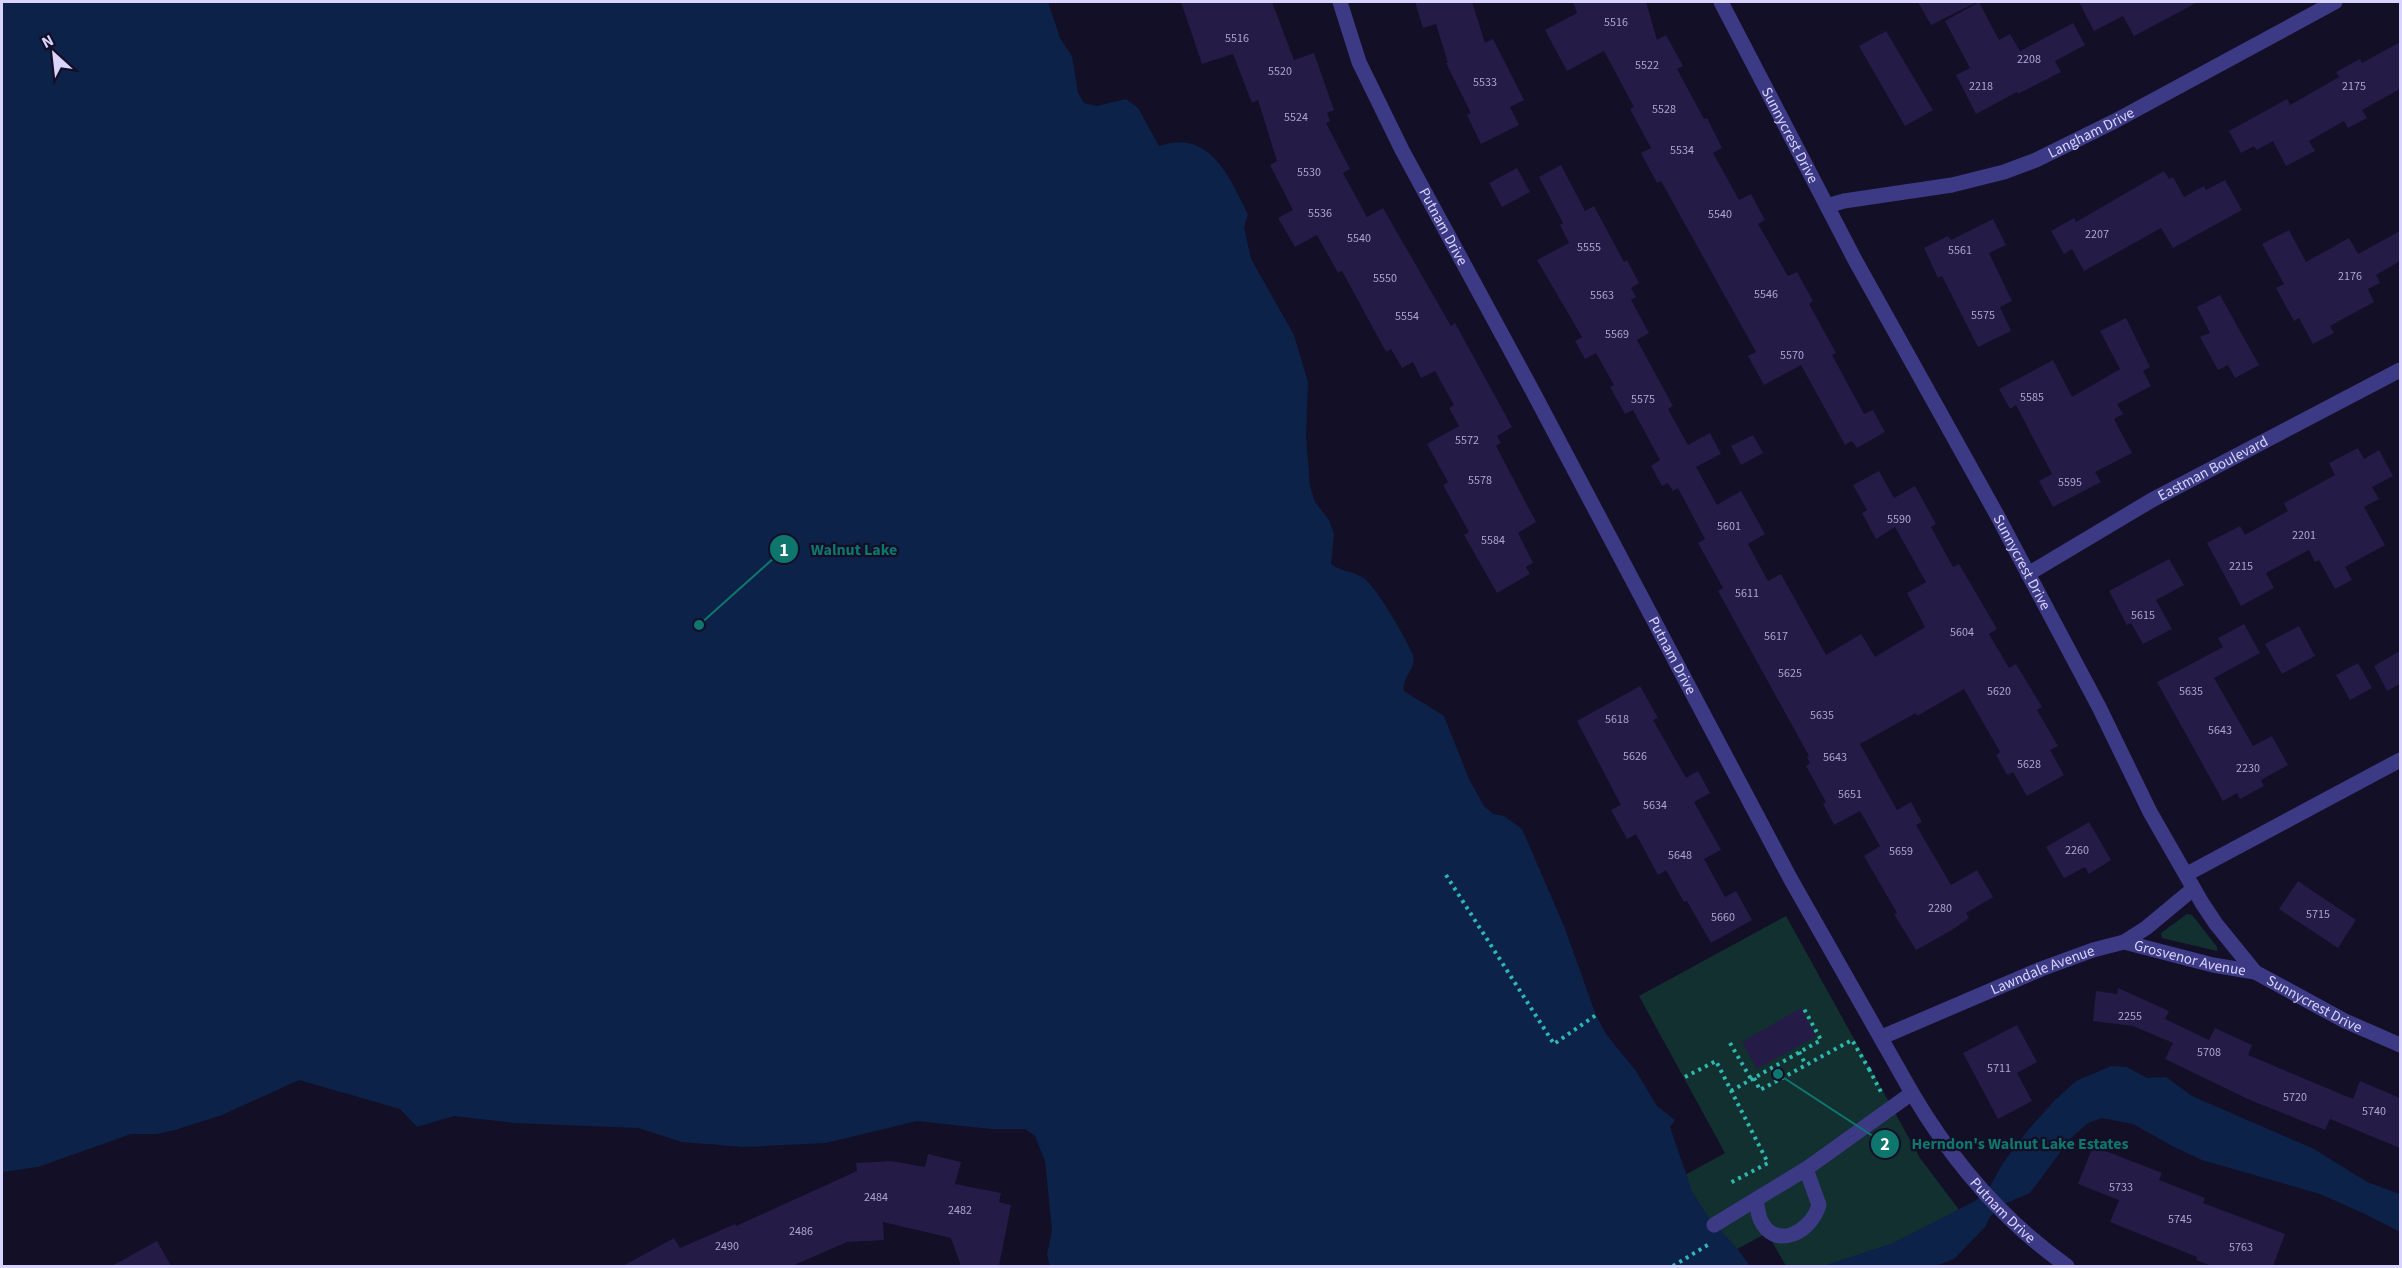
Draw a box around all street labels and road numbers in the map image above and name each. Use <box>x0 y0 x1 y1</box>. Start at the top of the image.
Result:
street label: Sunnycrest Drive <box>1756 83 1824 187</box>
street label: Langham Drive <box>2044 102 2138 163</box>
street label: Putnam Drive <box>1414 184 1473 269</box>
street label: Eastman Boulevard <box>2154 431 2272 506</box>
street label: Sunnycrest Drive <box>1988 511 2056 614</box>
street label: Putnam Drive <box>1643 613 1702 698</box>
street label: Grosvenor Avenue <box>2132 935 2247 981</box>
street label: Lawndale Avenue <box>1987 940 2097 1000</box>
street label: Sunnycrest Drive <box>2263 970 2365 1038</box>
street label: Putnam Drive <box>1965 1173 2040 1248</box>

